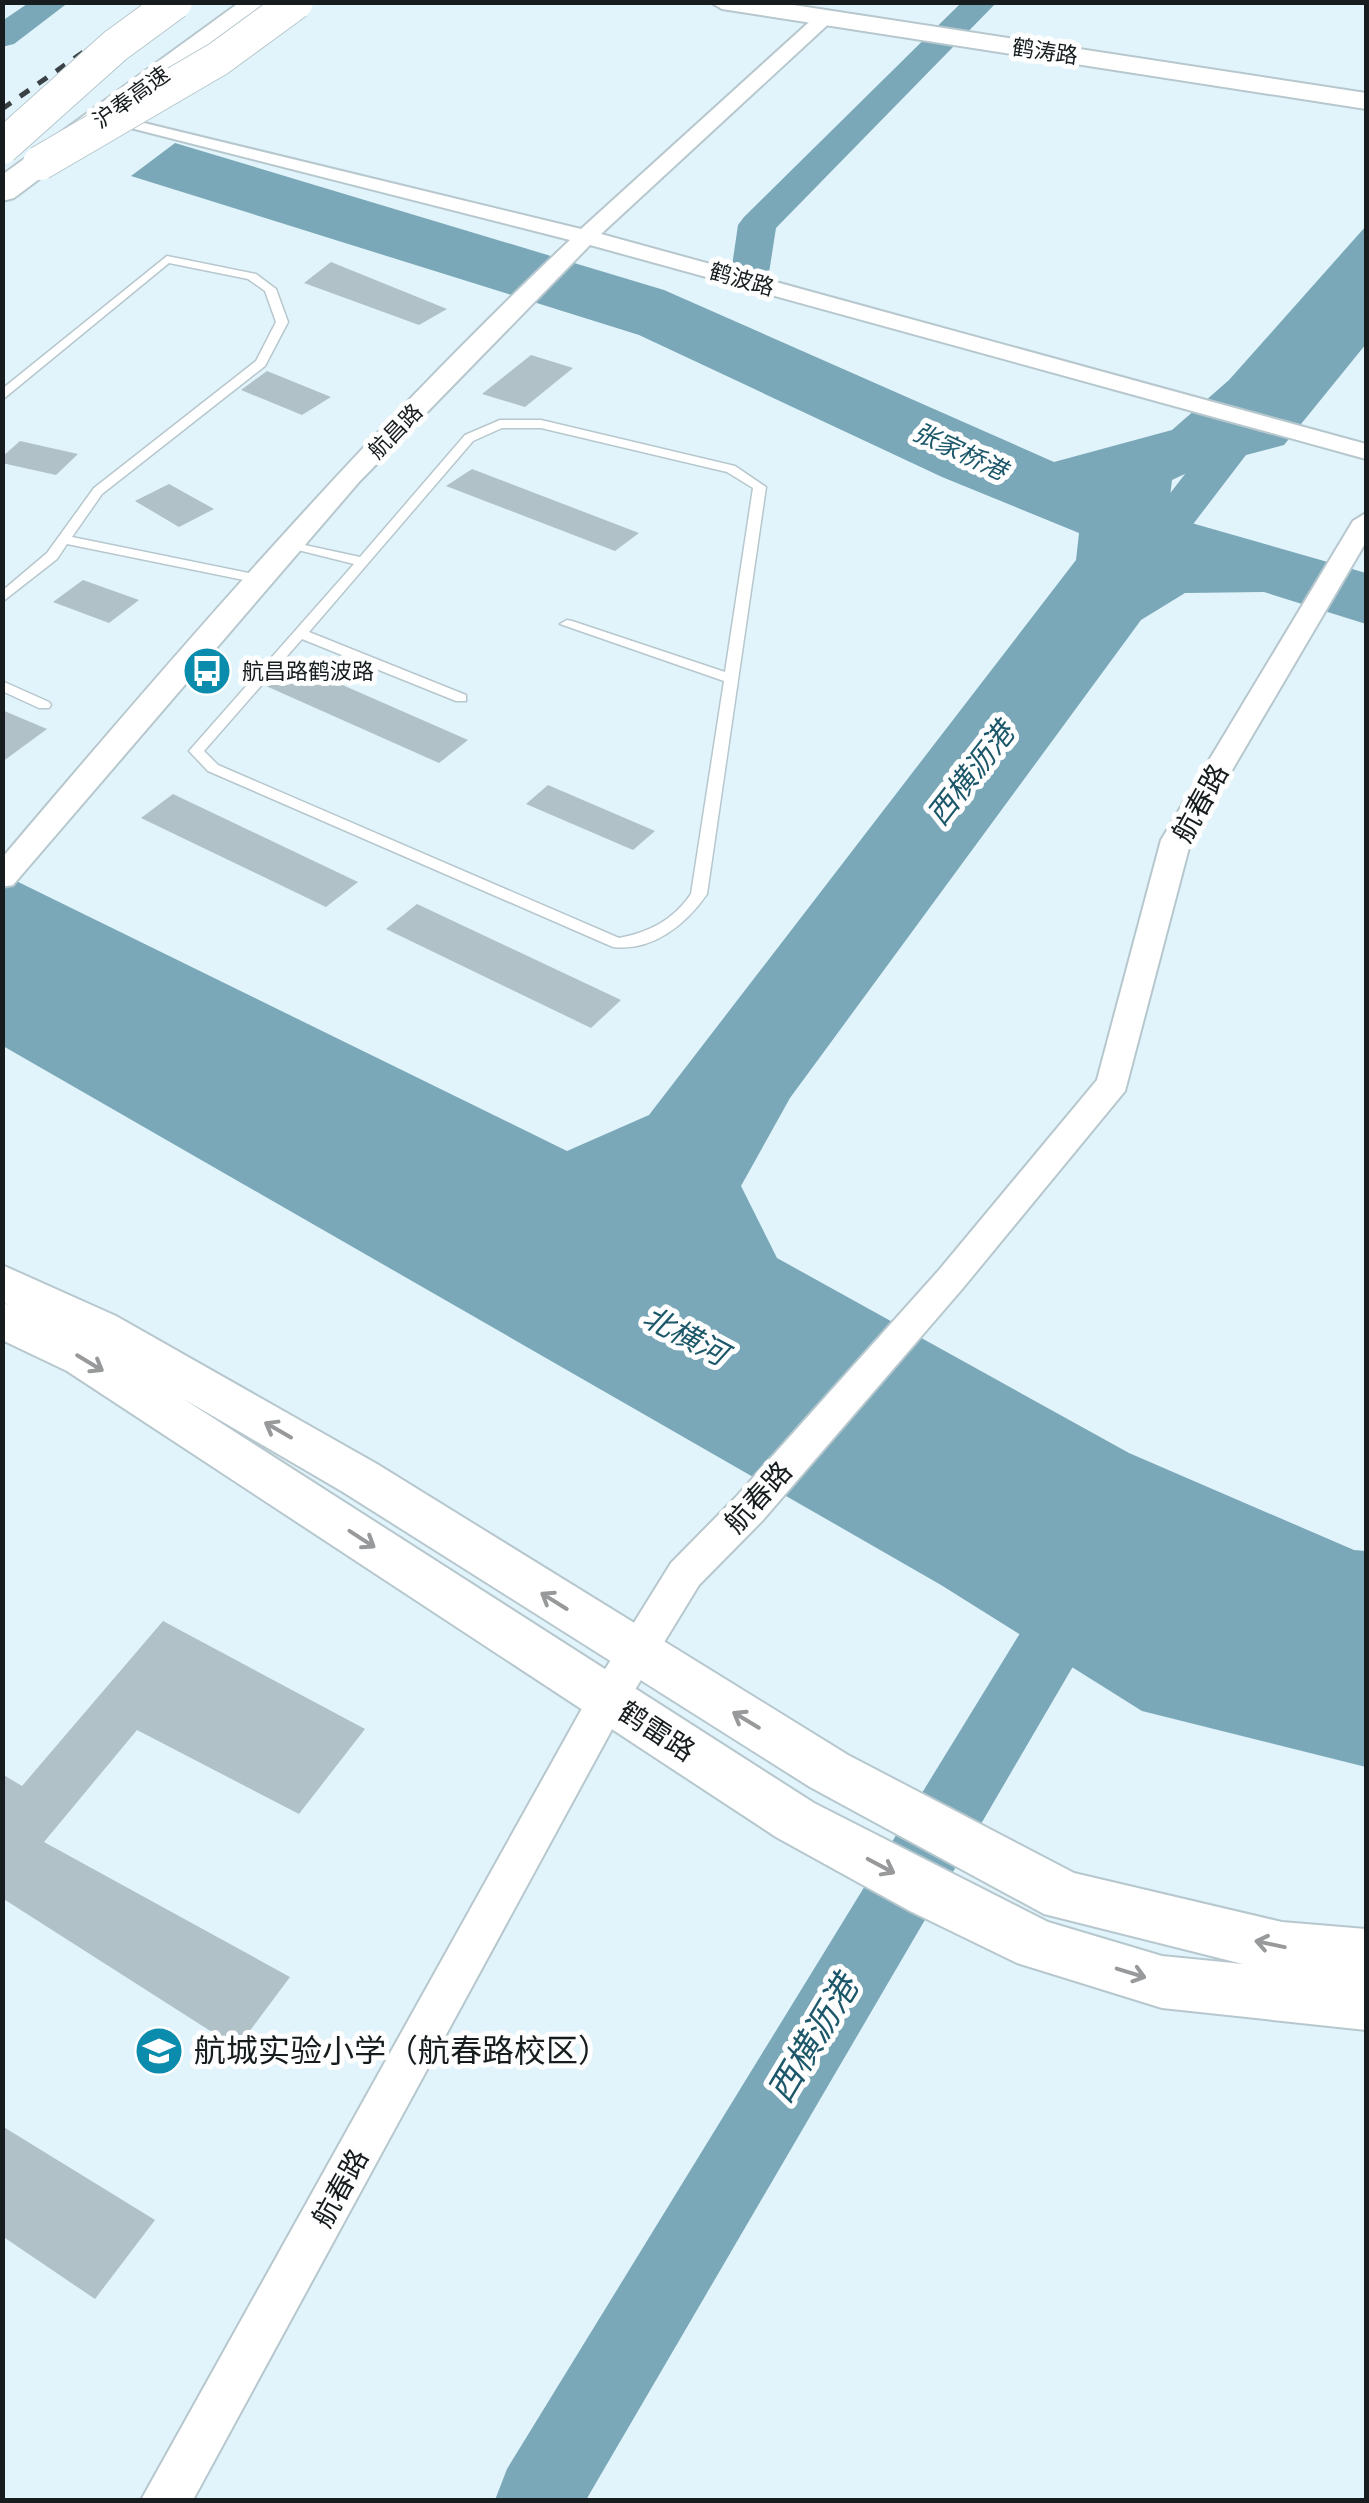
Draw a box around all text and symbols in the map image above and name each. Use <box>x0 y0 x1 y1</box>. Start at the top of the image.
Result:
street label: 鹤涛路 <box>1010 32 1080 71</box>
street label: 沪奉高速 <box>87 59 176 136</box>
street label: 鹤波路 <box>706 255 778 303</box>
street label: 航昌路 <box>361 397 429 466</box>
water label: 张家桥港 <box>907 414 1015 490</box>
bus stop icon: 航昌路鹤波路 <box>181 645 233 697</box>
place label: 航昌路鹤波路 <box>242 656 374 687</box>
water label: 西横沥港 <box>917 710 1027 834</box>
street label: 航春路 <box>1163 757 1238 849</box>
water label: 北横河 <box>635 1295 739 1378</box>
one-way arrow <box>75 1353 104 1373</box>
one-way arrow <box>264 1420 293 1440</box>
street label: 航春路 <box>716 1453 801 1542</box>
one-way arrow <box>348 1529 376 1550</box>
one-way arrow <box>540 1591 569 1611</box>
street label: 鹤雷路 <box>611 1692 703 1771</box>
one-way arrow <box>732 1710 761 1730</box>
one-way arrow <box>865 1857 895 1877</box>
one-way arrow <box>1255 1934 1287 1953</box>
water label: 西横沥港 <box>756 1962 872 2111</box>
one-way arrow <box>1115 1965 1146 1983</box>
school or university icon: 航城实验小学（航春路校区） <box>133 2025 185 2077</box>
place label: 航城实验小学（航春路校区） <box>194 2028 610 2073</box>
street label: 航春路 <box>303 2142 378 2234</box>

